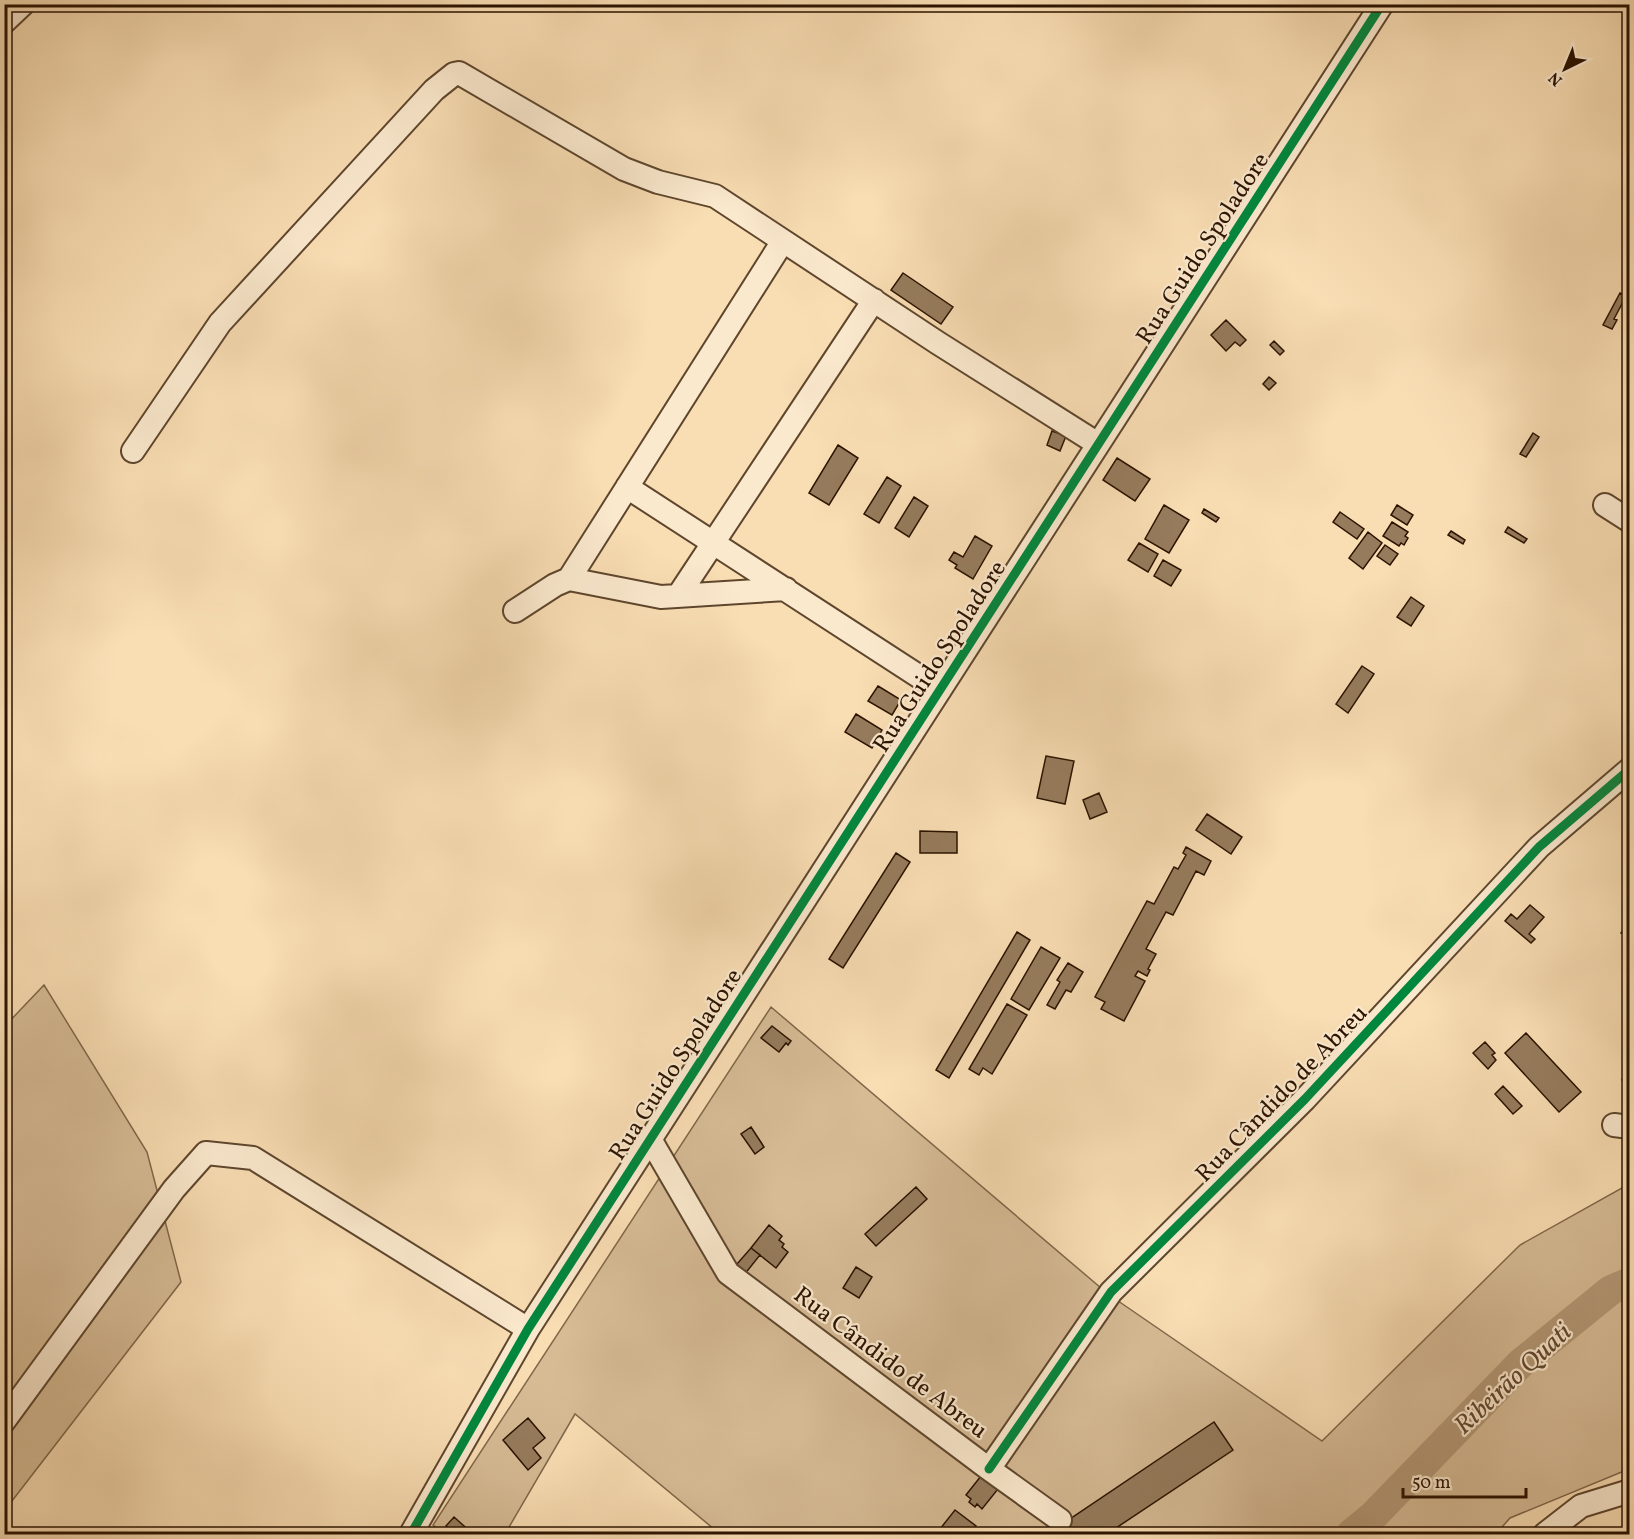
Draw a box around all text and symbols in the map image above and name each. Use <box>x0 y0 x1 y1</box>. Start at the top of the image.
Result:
north arrow <box>1535 39 1595 99</box>
text: N <box>1544 66 1568 91</box>
street label: Rua Guido Spoladore <box>1129 147 1279 352</box>
street label: Rua Guido Spoladore <box>866 555 1016 760</box>
street label: Rua Guido Spoladore <box>602 963 752 1168</box>
street label: Rua Cândido de Abreu <box>1189 998 1376 1191</box>
street label: Rua Cândido de Abreu <box>786 1279 994 1448</box>
water label: Ribeirão Quati <box>1447 1315 1580 1443</box>
scale bar <box>1403 1461 1526 1499</box>
text: 50 m <box>1412 1471 1451 1496</box>

